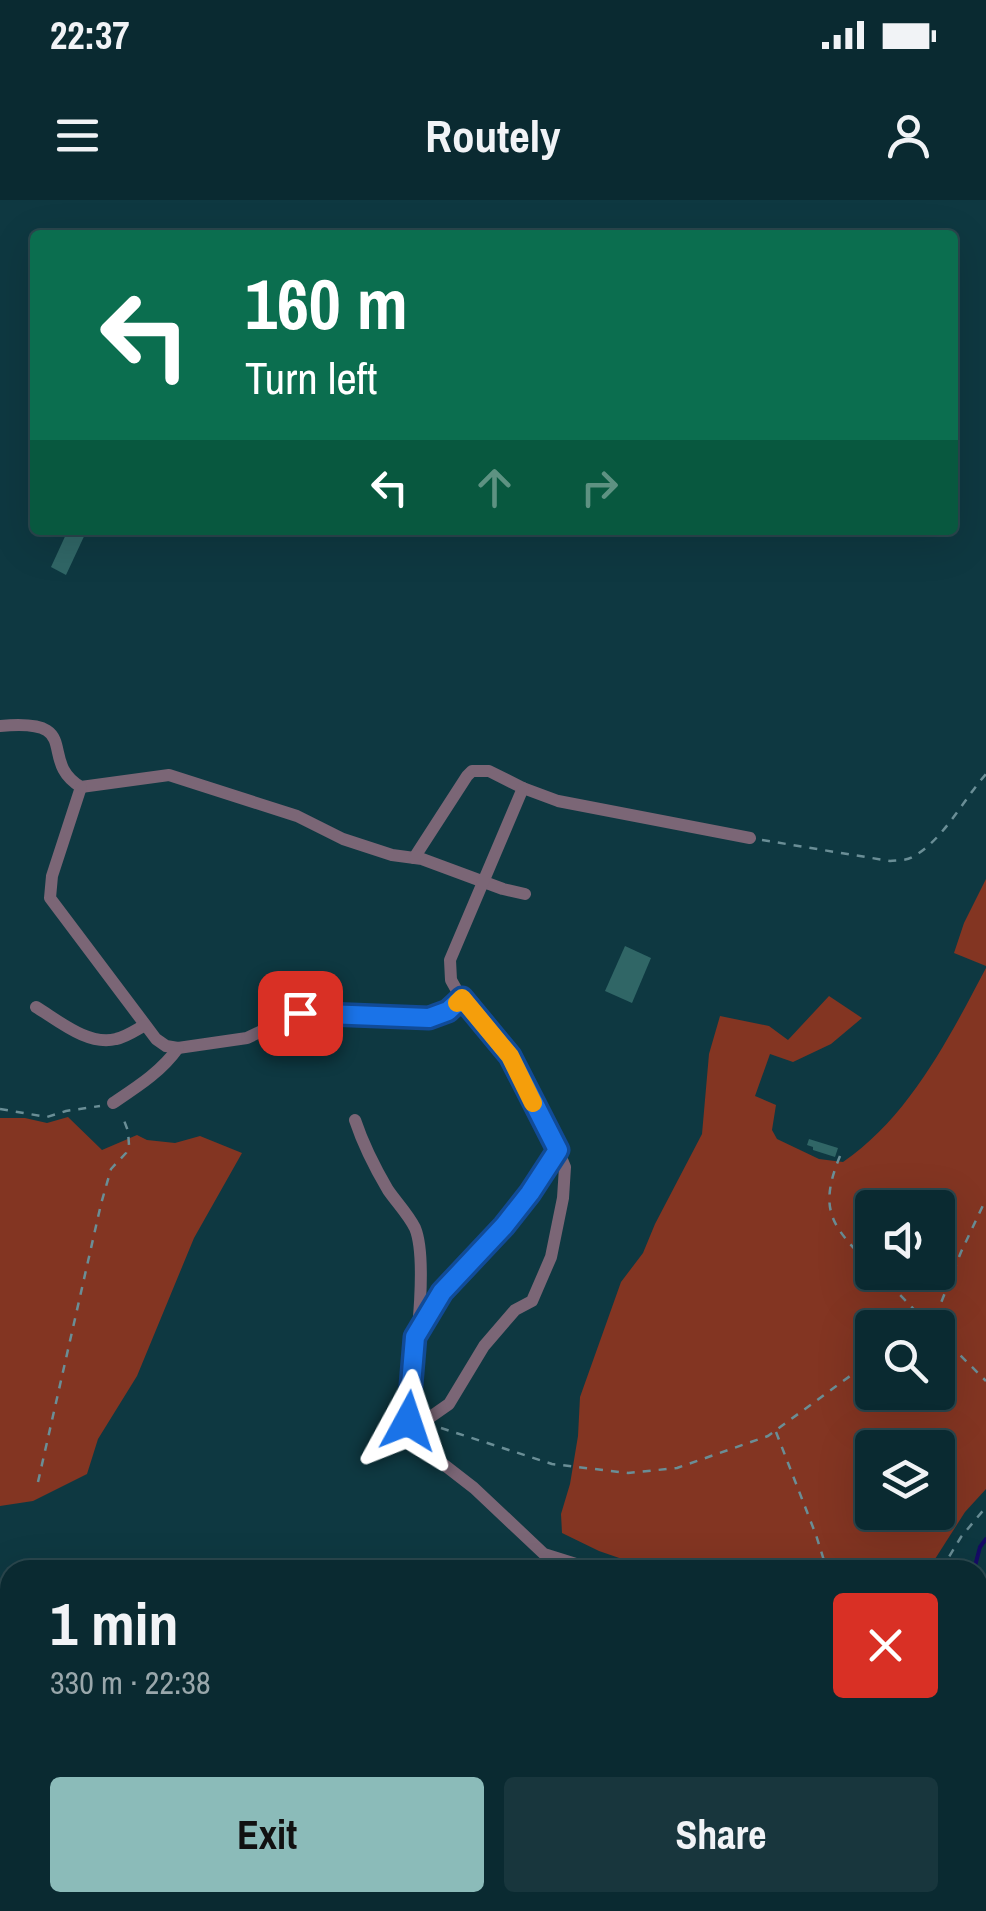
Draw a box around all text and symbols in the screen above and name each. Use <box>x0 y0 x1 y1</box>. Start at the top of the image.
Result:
text: 22:37 <box>50 10 130 61</box>
text: Routely <box>425 105 561 166</box>
icon: menu <box>50 108 105 163</box>
icon: person <box>881 108 936 163</box>
text: 160 m <box>245 257 408 351</box>
icon: left <box>80 270 210 400</box>
text: Turn left <box>245 347 377 408</box>
icon: left <box>362 460 417 515</box>
icon: ahead <box>467 460 522 515</box>
icon: right <box>572 460 627 515</box>
pin <box>258 971 343 1056</box>
icon: arrive <box>273 986 328 1041</box>
map controls <box>855 1190 955 1530</box>
button: sound <box>855 1190 955 1290</box>
button: search <box>855 1310 955 1410</box>
position arrow <box>356 1369 460 1473</box>
button: layers <box>855 1430 955 1530</box>
text: 1 min <box>50 1583 179 1664</box>
button: close <box>833 1593 938 1698</box>
text: 330 m · 22:38 <box>50 1661 210 1704</box>
button: Exit <box>50 1777 484 1892</box>
button: Share <box>504 1777 938 1892</box>

